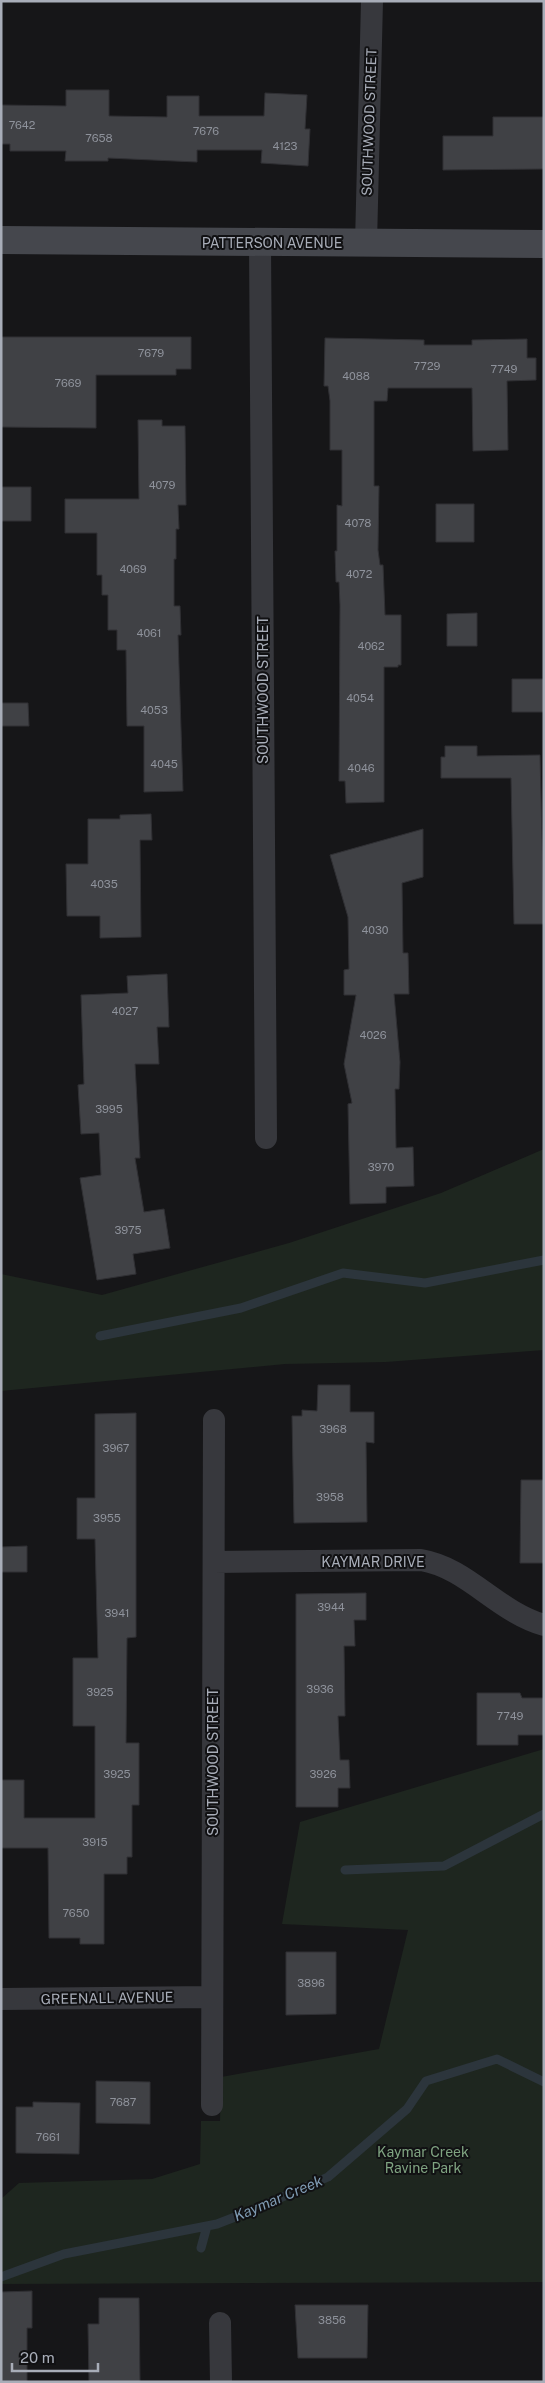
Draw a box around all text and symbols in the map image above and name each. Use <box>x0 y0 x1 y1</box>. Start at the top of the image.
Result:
street label: SOUTHWOOD STREET <box>358 48 380 196</box>
house number: 7642 <box>9 119 36 131</box>
house number: 7676 <box>193 125 219 137</box>
house number: 7658 <box>85 132 113 144</box>
house number: 4123 <box>273 140 298 152</box>
street label: PATTERSON AVENUE <box>202 235 342 251</box>
house number: 7679 <box>138 347 164 359</box>
house number: 7729 <box>414 360 441 372</box>
house number: 7749 <box>491 363 518 375</box>
house number: 4088 <box>342 370 370 382</box>
house number: 7669 <box>55 377 82 389</box>
house number: 4079 <box>149 479 175 491</box>
house number: 4078 <box>345 517 371 529</box>
house number: 4069 <box>119 563 147 575</box>
house number: 4072 <box>346 568 373 580</box>
street label: SOUTHWOOD STREET <box>255 616 271 764</box>
house number: 4061 <box>137 627 161 639</box>
house number: 4062 <box>358 640 385 652</box>
house number: 4054 <box>346 692 374 704</box>
house number: 4053 <box>140 704 168 716</box>
house number: 4045 <box>150 758 178 770</box>
house number: 4046 <box>347 762 375 774</box>
house number: 4035 <box>90 878 118 890</box>
house number: 4030 <box>361 924 389 936</box>
house number: 4027 <box>112 1005 139 1017</box>
house number: 4026 <box>359 1029 387 1041</box>
house number: 3995 <box>95 1103 123 1115</box>
house number: 3970 <box>368 1161 395 1173</box>
house number: 3975 <box>114 1224 142 1236</box>
house number: 3968 <box>319 1423 347 1435</box>
house number: 3967 <box>103 1442 130 1454</box>
house number: 3958 <box>316 1491 344 1503</box>
house number: 3955 <box>93 1512 121 1524</box>
street label: KAYMAR DRIVE <box>321 1554 425 1570</box>
house number: 3944 <box>317 1601 345 1613</box>
house number: 3941 <box>104 1607 130 1619</box>
house number: 3936 <box>306 1683 334 1695</box>
house number: 3925 <box>86 1686 114 1698</box>
street label: SOUTHWOOD STREET <box>205 1688 221 1836</box>
house number: 7749 <box>497 1710 524 1722</box>
house number: 3925 <box>103 1768 131 1780</box>
house number: 3926 <box>309 1768 337 1780</box>
house number: 3915 <box>82 1836 108 1848</box>
house number: 7650 <box>62 1907 90 1919</box>
house number: 3896 <box>297 1977 325 1989</box>
street label: GREENALL AVENUE <box>40 1989 174 2007</box>
house number: 7687 <box>110 2096 137 2108</box>
house number: 7661 <box>36 2131 60 2143</box>
park label: Kaymar Creek Ravine Park <box>377 2144 469 2176</box>
water label: Kaymar Creek <box>231 2171 326 2224</box>
house number: 3856 <box>318 2314 346 2326</box>
scale bar <box>12 2340 99 2372</box>
text: 20 m <box>20 2349 55 2366</box>

